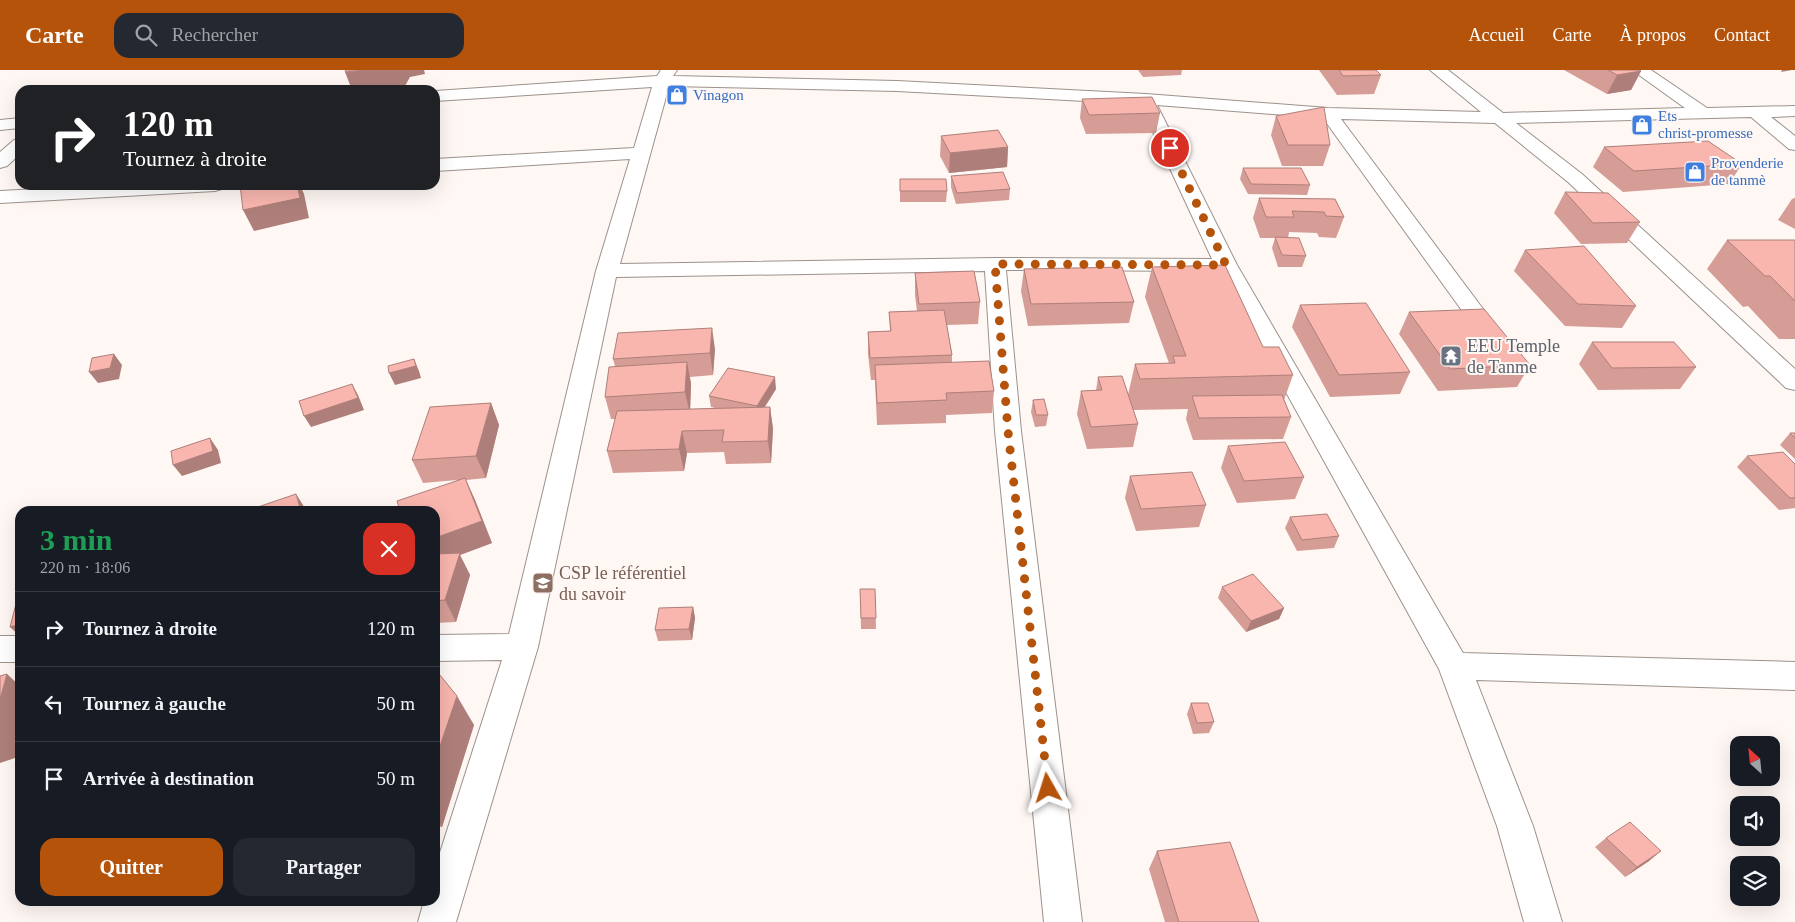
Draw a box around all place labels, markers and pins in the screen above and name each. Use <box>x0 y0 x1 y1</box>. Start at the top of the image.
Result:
shop icon: Vinagon <box>665 83 689 107</box>
place label: Vinagon <box>693 87 744 103</box>
place label: Ets christ-promesse <box>1658 108 1753 141</box>
shop icon: Ets christ-promesse <box>1630 113 1654 137</box>
pin <box>1149 127 1191 169</box>
place label: Provenderie de tanmè <box>1711 155 1784 188</box>
shop icon: Provenderie de tanmè <box>1683 160 1707 184</box>
place label: EEU Temple de Tanme <box>1467 336 1560 377</box>
temple icon: EEU Temple de Tanme <box>1439 344 1463 368</box>
place label: CSP le référentiel du savoir <box>559 563 686 604</box>
school or university icon: CSP le référentiel du savoir <box>531 571 555 595</box>

